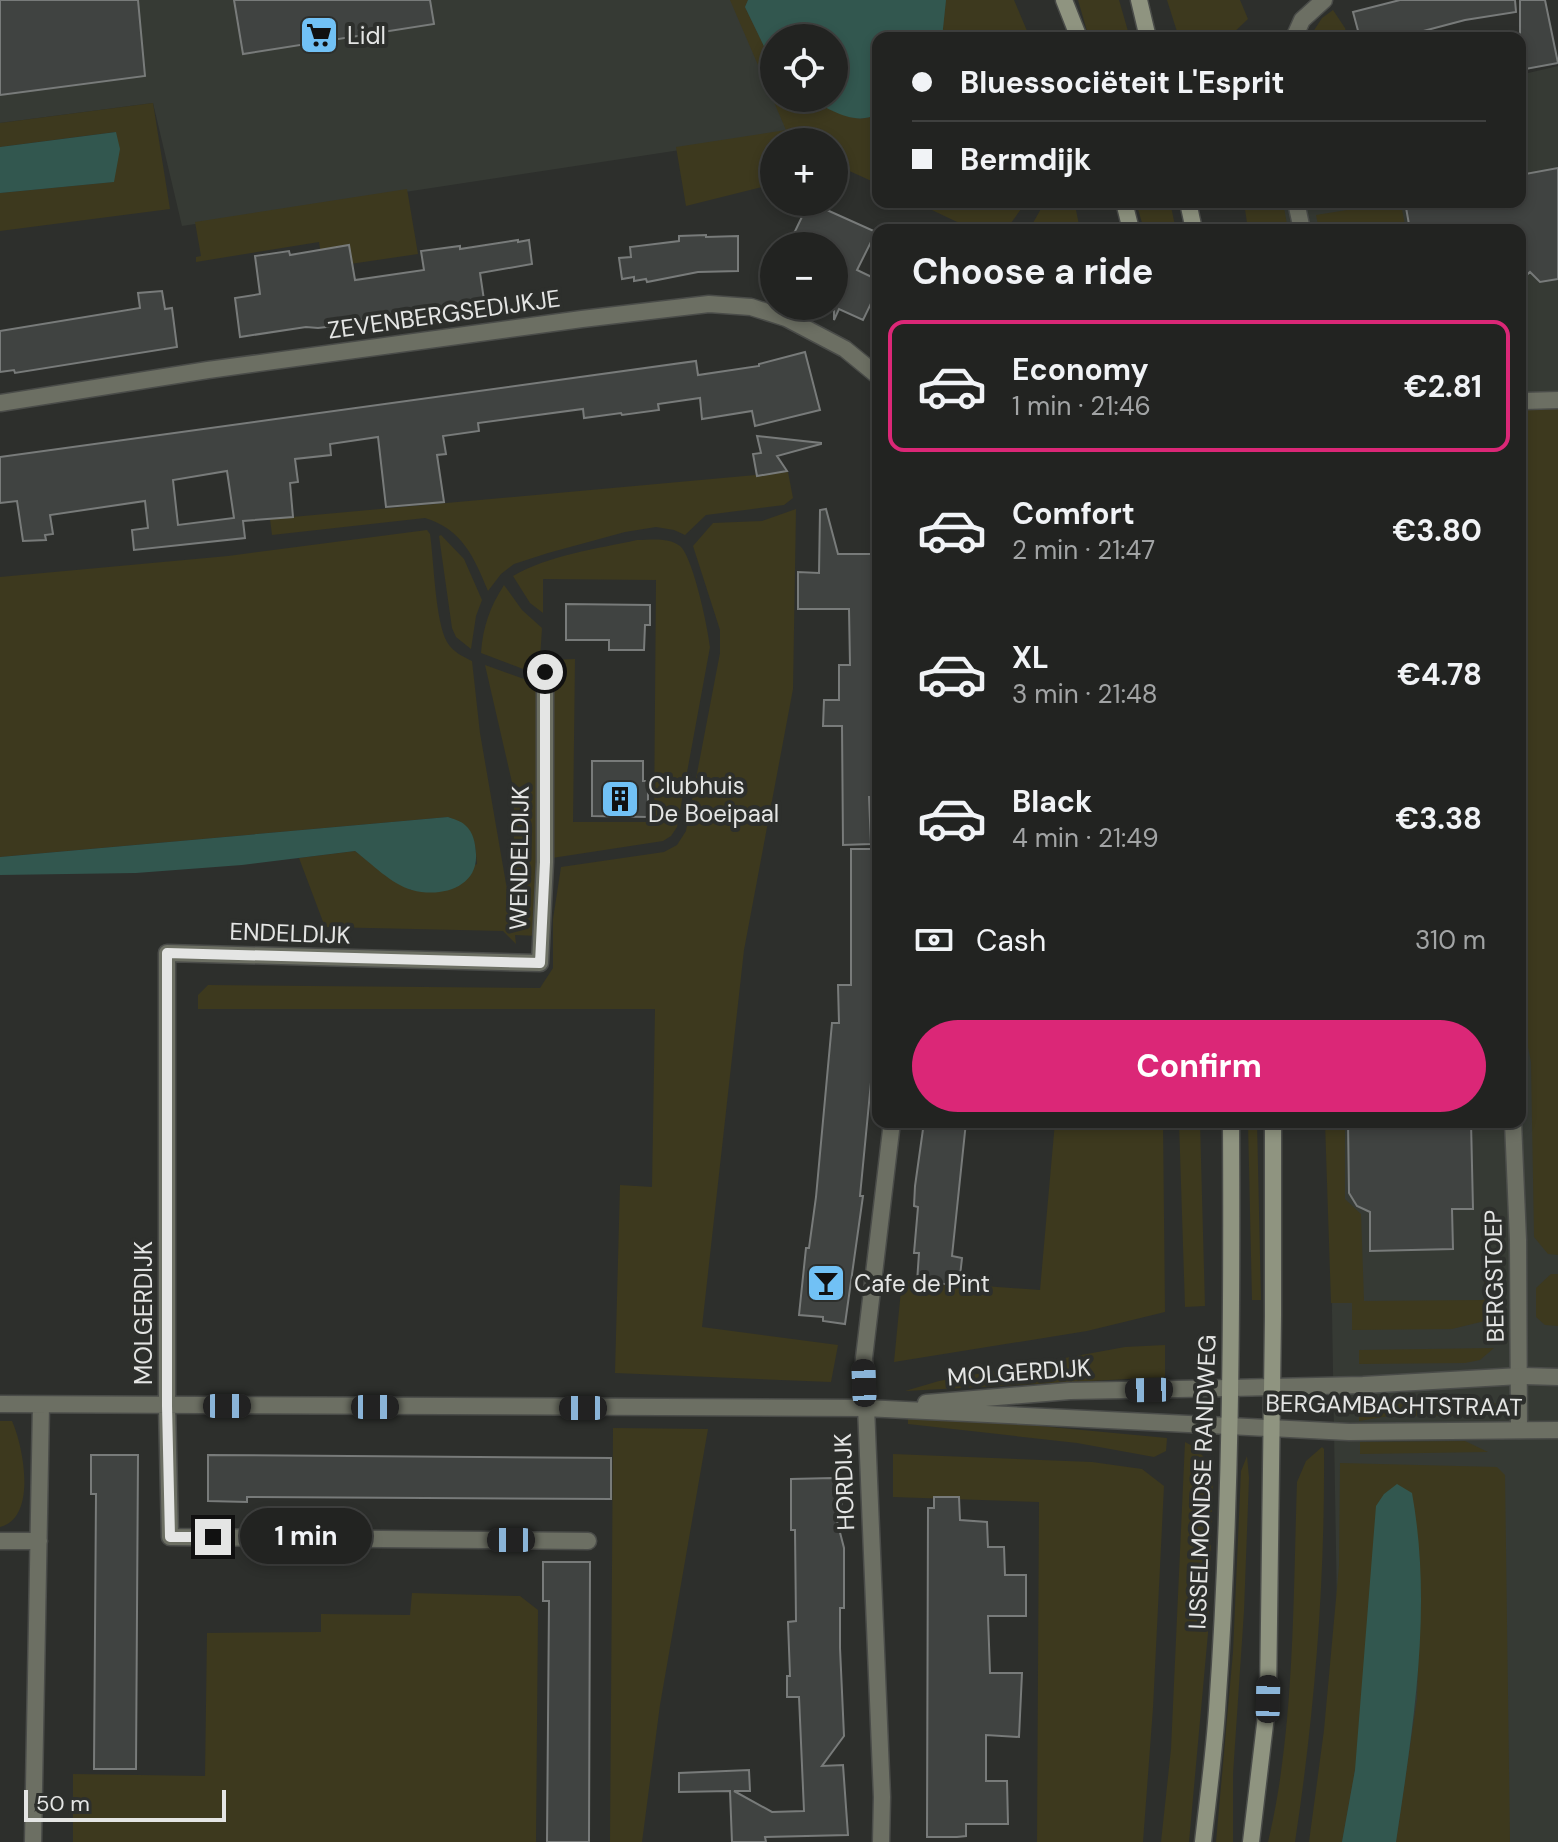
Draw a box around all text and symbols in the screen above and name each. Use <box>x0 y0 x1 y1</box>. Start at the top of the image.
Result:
supermarket icon: Lidl <box>298 14 340 56</box>
place label: Lidl <box>347 20 386 51</box>
map controls <box>760 24 848 320</box>
button: locate <box>760 24 848 112</box>
text: Bluessociëteit L'Esprit <box>960 63 1285 102</box>
button: + <box>760 128 848 216</box>
text: Bermdijk <box>960 140 1091 179</box>
button: − <box>760 232 848 320</box>
text: Choose a ride <box>912 248 1153 295</box>
street label: ZEVENBERGSEDIJKJE <box>326 282 562 346</box>
icon: car <box>916 350 988 422</box>
text: Economy <box>1012 350 1149 389</box>
text: €2.81 <box>1404 367 1482 406</box>
text: 1 min · 21:46 <box>1012 389 1151 423</box>
icon: car <box>916 494 988 566</box>
text: Comfort <box>1012 494 1135 533</box>
text: €3.80 <box>1393 511 1482 550</box>
text: 2 min · 21:47 <box>1012 533 1155 567</box>
icon: car <box>916 638 988 710</box>
text: XL <box>1012 638 1049 677</box>
route start <box>527 654 563 690</box>
text: €4.78 <box>1397 655 1482 694</box>
text: 3 min · 21:48 <box>1012 677 1158 711</box>
place label: Clubhuis De Boeipaal <box>648 770 779 829</box>
building icon: Clubhuis De Boeipaal <box>599 778 641 820</box>
icon: car <box>916 782 988 854</box>
text: Black <box>1012 782 1092 821</box>
street label: WENDELDIJK <box>502 786 536 930</box>
text: €3.38 <box>1396 799 1482 838</box>
text: 4 min · 21:49 <box>1012 821 1158 855</box>
street label: ENDELDIJK <box>229 915 351 951</box>
icon: cash <box>912 918 956 962</box>
text: Cash <box>976 921 1046 960</box>
text: 310 m <box>1415 923 1486 957</box>
button: Confirm <box>912 1020 1486 1112</box>
street label: BERGSTOEP <box>1477 1209 1511 1343</box>
street label: MOLGERDIJK <box>128 1241 159 1385</box>
bar icon: Cafe de Pint <box>805 1262 847 1304</box>
place label: Cafe de Pint <box>854 1268 990 1299</box>
street label: IJSSELMONDSE RANDWEG <box>1181 1334 1223 1630</box>
street label: MOLGERDIJK <box>946 1352 1092 1392</box>
car <box>851 1359 877 1407</box>
car <box>1125 1378 1173 1402</box>
street label: BERGAMBACHTSTRAAT <box>1265 1387 1523 1423</box>
car <box>203 1394 251 1418</box>
car <box>351 1395 399 1419</box>
car <box>559 1396 607 1420</box>
street label: HORDIJK <box>827 1433 861 1531</box>
callout: 1 min <box>241 1509 373 1565</box>
route end <box>195 1519 231 1555</box>
text: 1 min <box>274 1519 338 1553</box>
car <box>487 1528 535 1552</box>
car <box>1256 1675 1280 1723</box>
scale bar <box>24 1786 226 1822</box>
text: 50 m <box>36 1789 90 1818</box>

